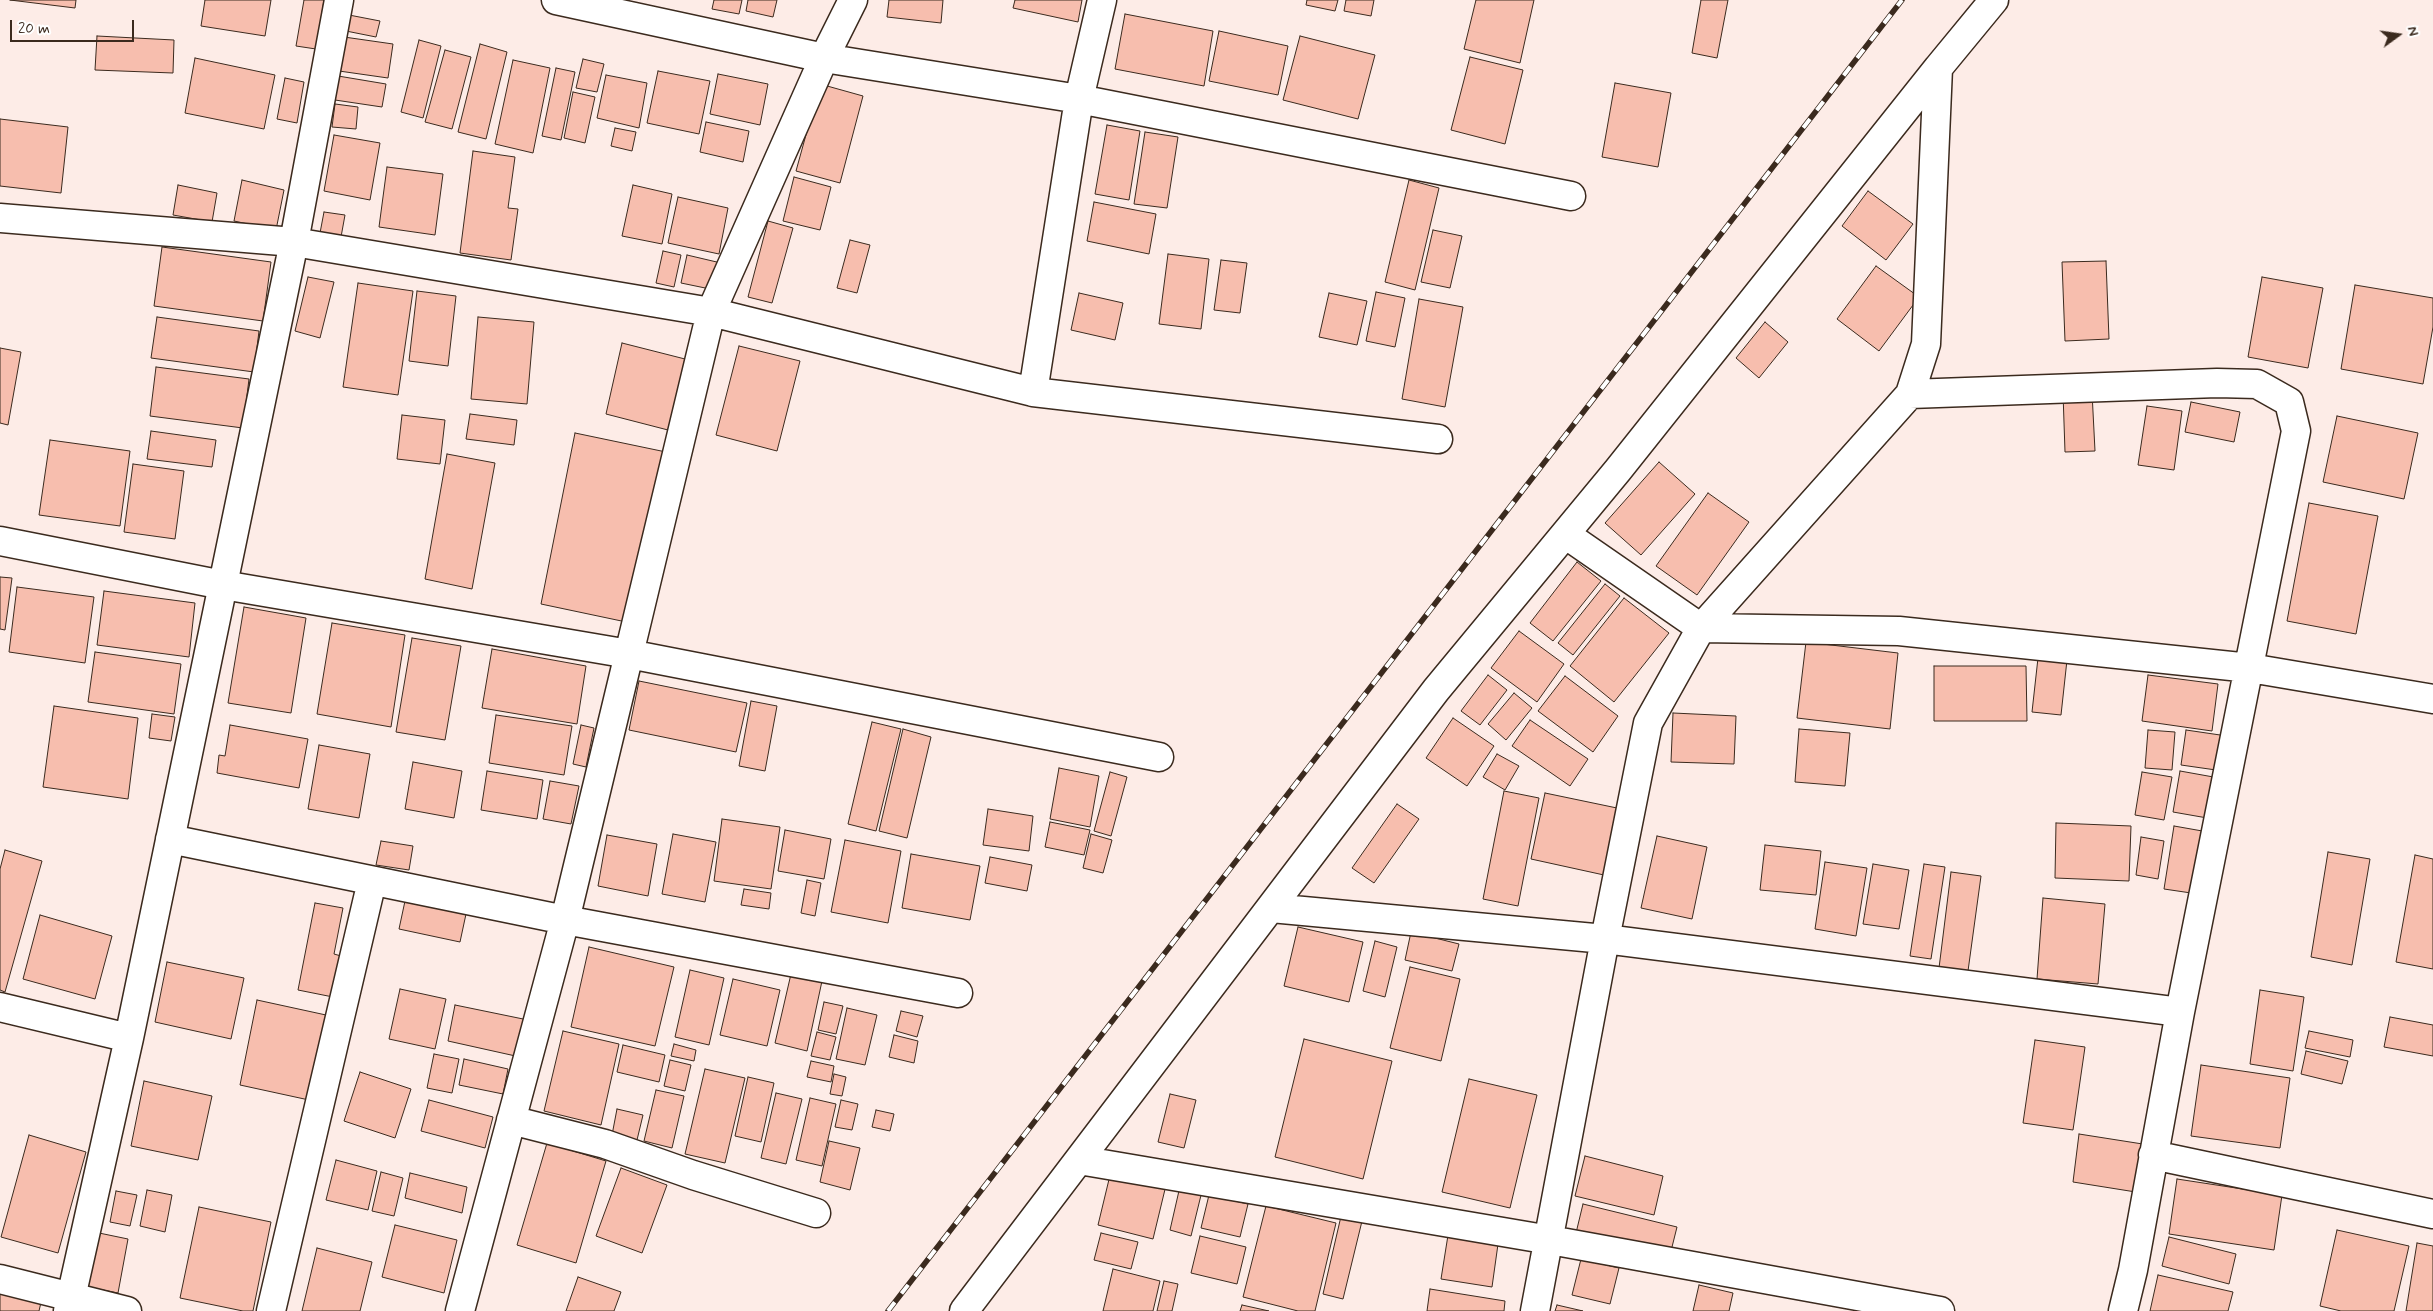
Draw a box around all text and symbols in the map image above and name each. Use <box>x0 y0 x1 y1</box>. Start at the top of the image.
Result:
scale bar <box>12 10 136 42</box>
north arrow <box>2373 10 2423 60</box>
text: 20 m <box>18 19 50 39</box>
text: N <box>2403 25 2422 38</box>

